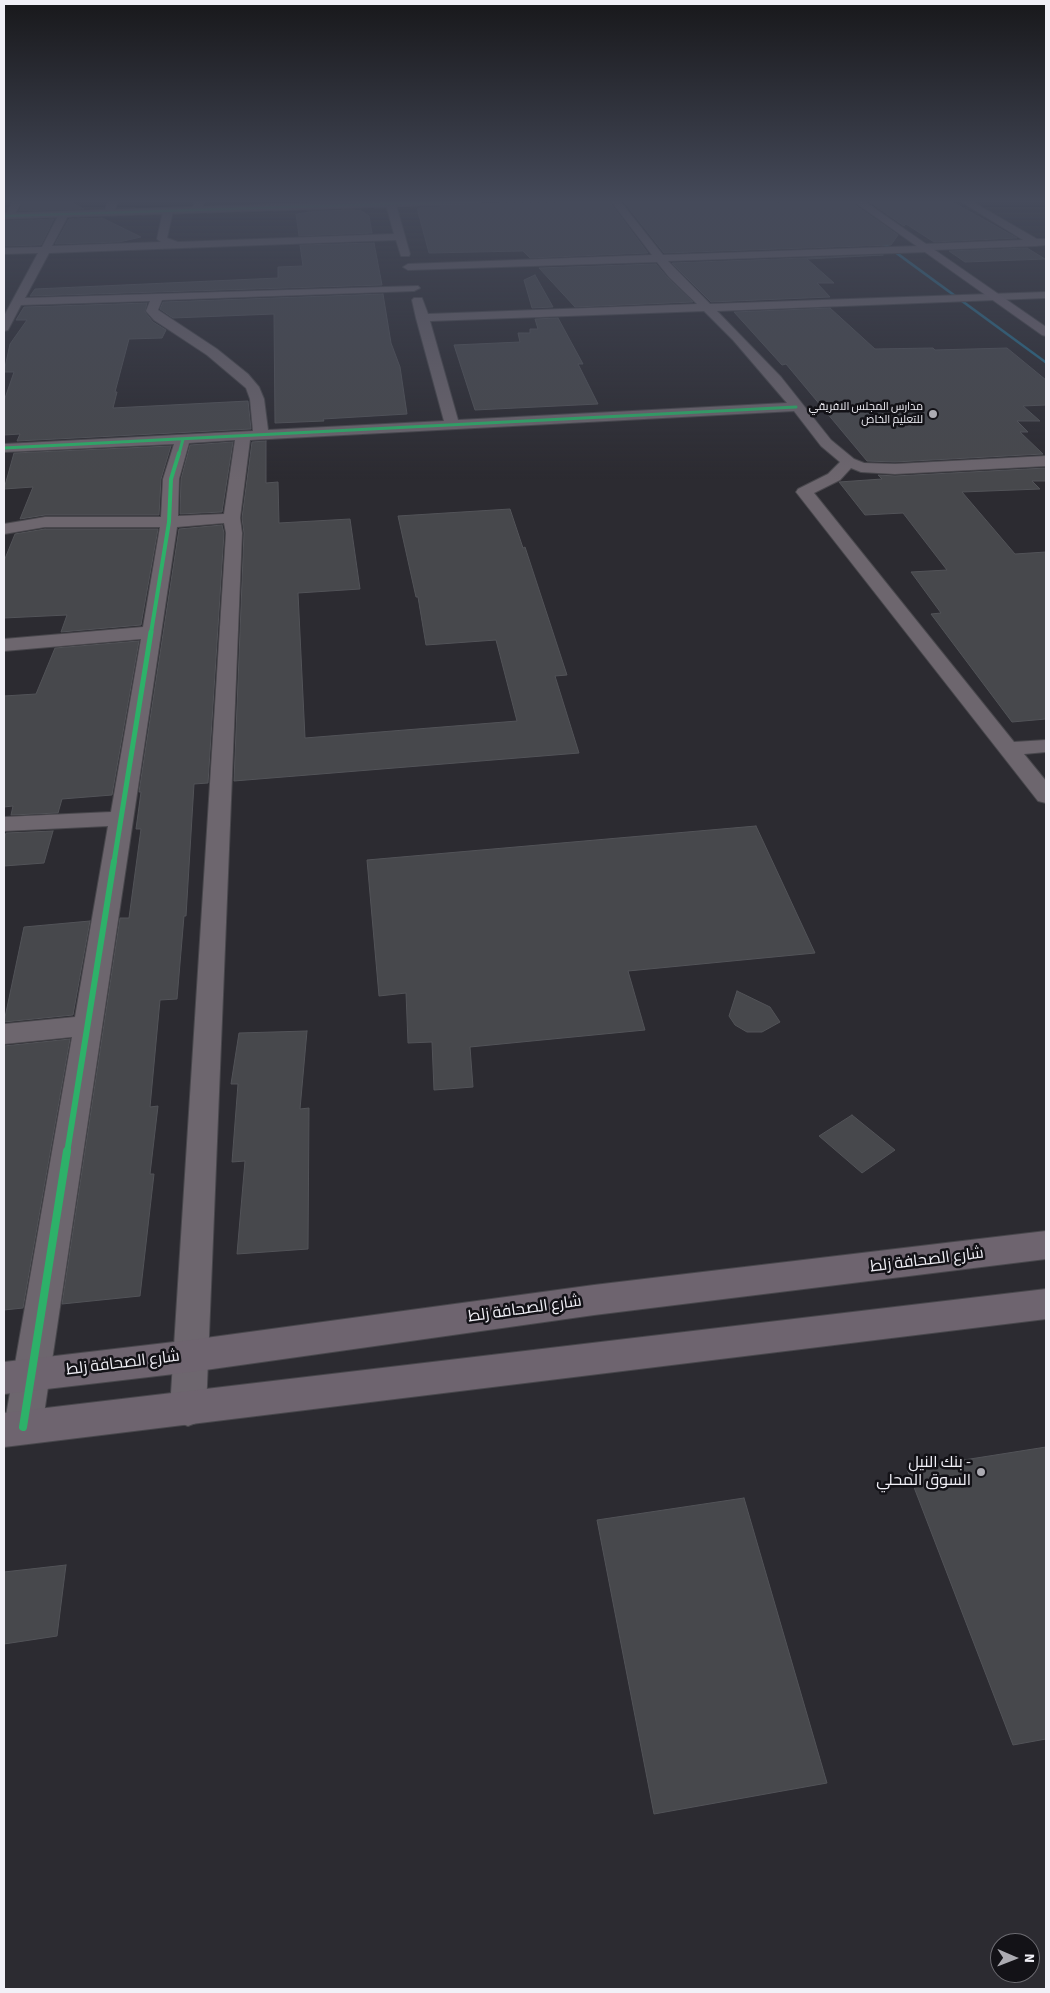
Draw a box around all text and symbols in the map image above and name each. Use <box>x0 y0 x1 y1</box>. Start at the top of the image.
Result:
place label: مدارس المجلس الافريقي للتعليم الخاص <box>809 401 923 427</box>
marker: مدارس المجلس الافريقي للتعليم الخاص <box>927 408 939 420</box>
street label: شارع الصحافة زلط <box>869 1244 985 1278</box>
street label: شارع الصحافة زلط <box>467 1293 583 1327</box>
street label: شارع الصحافة زلط <box>65 1347 181 1381</box>
place label: بنك النيل - السوق المحلي <box>876 1453 971 1491</box>
marker: بنك النيل - السوق المحلي <box>975 1466 987 1478</box>
north arrow <box>990 1933 1040 1983</box>
text: N <box>1019 1953 1039 1963</box>

